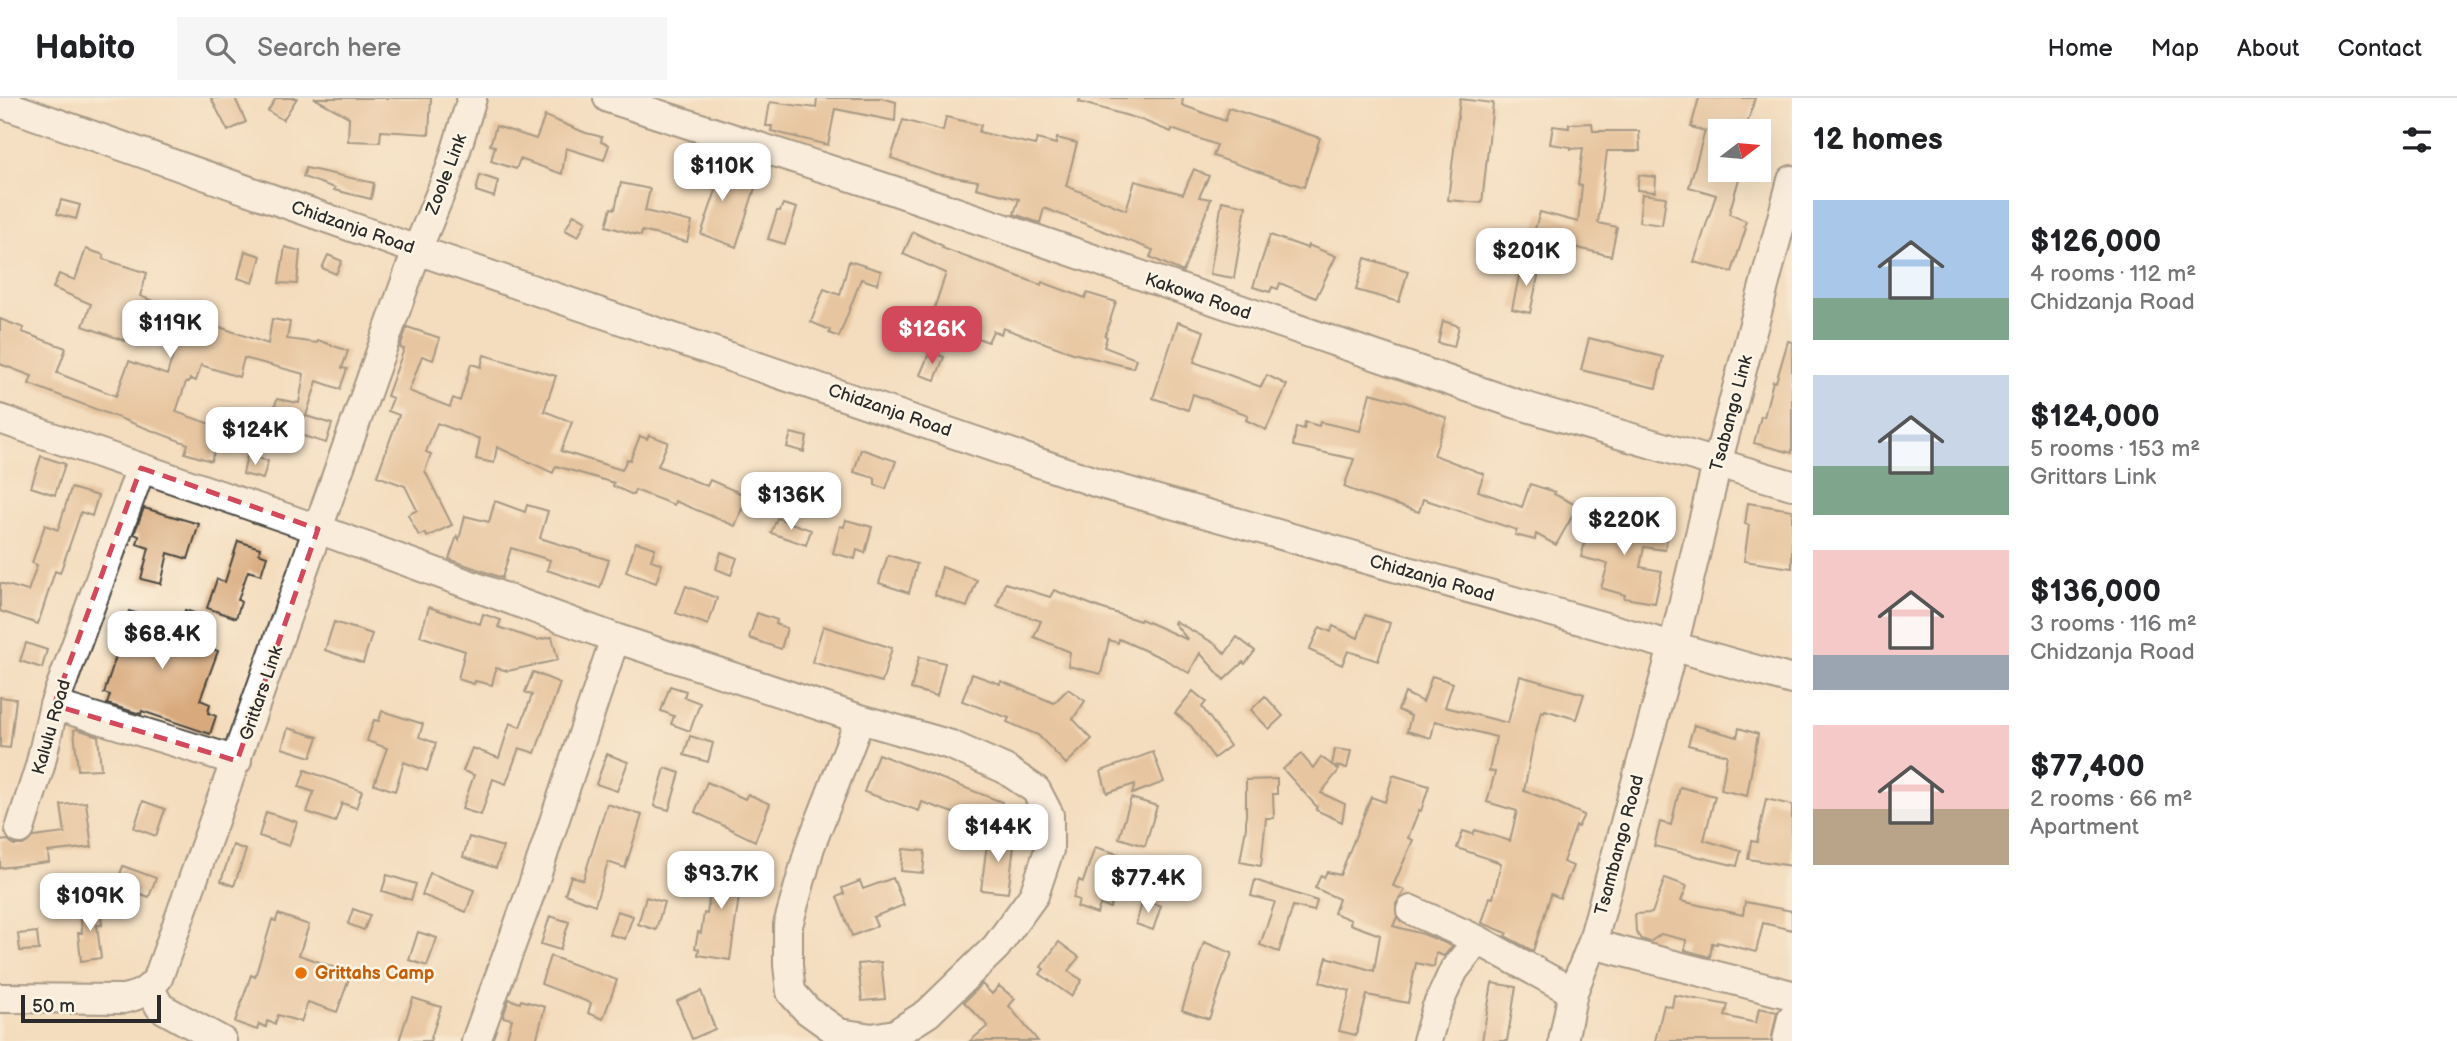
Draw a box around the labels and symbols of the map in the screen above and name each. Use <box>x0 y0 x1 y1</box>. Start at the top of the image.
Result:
north arrow <box>1708 119 1771 182</box>
street label: Zoole Link <box>421 131 471 218</box>
pin: $110K <box>673 144 771 203</box>
street label: Chidzanja Road <box>288 197 417 258</box>
pin: $201K <box>1477 228 1575 288</box>
street label: Kakowa Road <box>1142 269 1254 324</box>
pin: $119K <box>121 300 219 360</box>
pin: $126K <box>883 306 981 366</box>
street label: Tsabango Link <box>1706 353 1757 474</box>
street label: Chidzanja Road <box>825 380 954 441</box>
pin: $124K <box>206 408 304 467</box>
pin: $136K <box>742 472 840 532</box>
pin: $220K <box>1575 498 1673 557</box>
street label: Chidzanja Road <box>1367 551 1497 606</box>
pin: $68.4K <box>105 612 219 671</box>
street label: Grittars Link <box>235 643 288 743</box>
street label: Kalulu Road <box>28 677 75 777</box>
street label: Tsambango Road <box>1591 773 1648 918</box>
pin: $144K <box>949 804 1047 864</box>
pin: $93.7K <box>664 852 778 911</box>
pin: $77.4K <box>1091 856 1205 915</box>
pin: $109K <box>41 874 139 933</box>
place label: Grittahs Camp <box>315 963 434 984</box>
marker: Grittahs Camp <box>293 965 309 981</box>
scale bar <box>21 992 161 1024</box>

